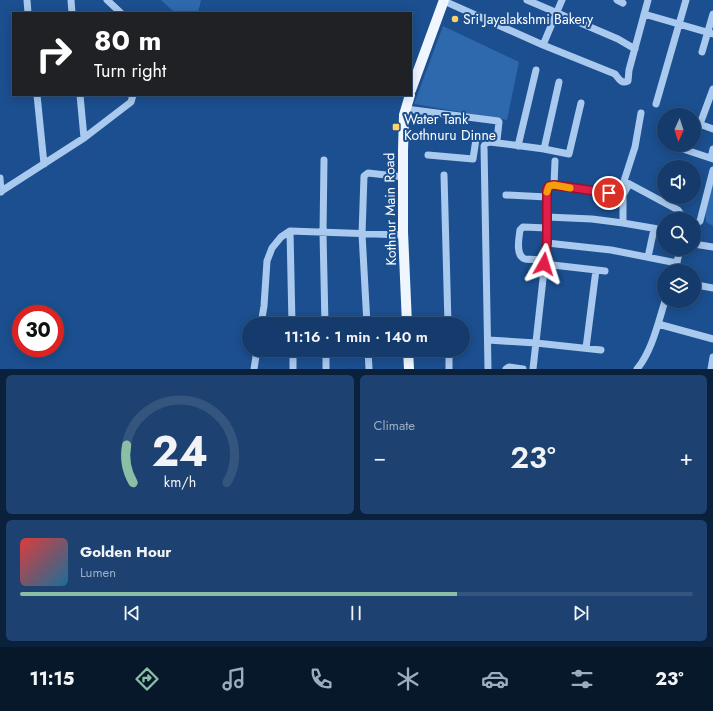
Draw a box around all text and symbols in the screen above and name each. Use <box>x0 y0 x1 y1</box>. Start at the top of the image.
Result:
place label: Sri Jayalakshmi Bakery <box>463 9 594 29</box>
marker: Sri Jayalakshmi Bakery <box>450 14 460 24</box>
text: 80 m <box>94 20 161 61</box>
icon: right <box>28 28 80 80</box>
text: Turn right <box>94 58 166 84</box>
north arrow <box>657 108 701 152</box>
map controls <box>657 108 701 308</box>
place label: Water Tank Kothnuru Dinne <box>404 109 496 145</box>
marker: Water Tank Kothnuru Dinne <box>391 122 401 132</box>
street label: Kothnur Main Road <box>379 152 401 266</box>
button: sound <box>657 160 701 204</box>
pin <box>592 176 626 210</box>
icon: arrive <box>598 182 620 204</box>
button: search <box>657 212 701 256</box>
position arrow <box>523 243 565 285</box>
button: layers <box>657 264 701 308</box>
speed limit sign: 30 <box>12 305 64 357</box>
text: 11:16 · 1 min · 140 m <box>284 326 428 348</box>
text: Climate <box>374 416 415 435</box>
text: 24 <box>152 420 208 481</box>
text: 23° <box>510 436 556 479</box>
text: − <box>374 441 386 473</box>
text: + <box>679 441 693 473</box>
text: km/h <box>164 471 196 491</box>
text: Golden Hour <box>80 541 172 563</box>
text: Lumen <box>80 563 116 582</box>
icon: previous <box>121 602 143 624</box>
icon: pause <box>345 602 367 624</box>
icon: next <box>570 602 592 624</box>
icon: directions <box>133 665 161 693</box>
icon: music <box>220 665 248 693</box>
icon: phone <box>307 665 335 693</box>
icon: climate <box>394 665 422 693</box>
icon: car <box>481 665 509 693</box>
icon: filters <box>568 665 596 693</box>
text: 11:15 <box>29 666 74 692</box>
text: 23° <box>655 666 684 692</box>

